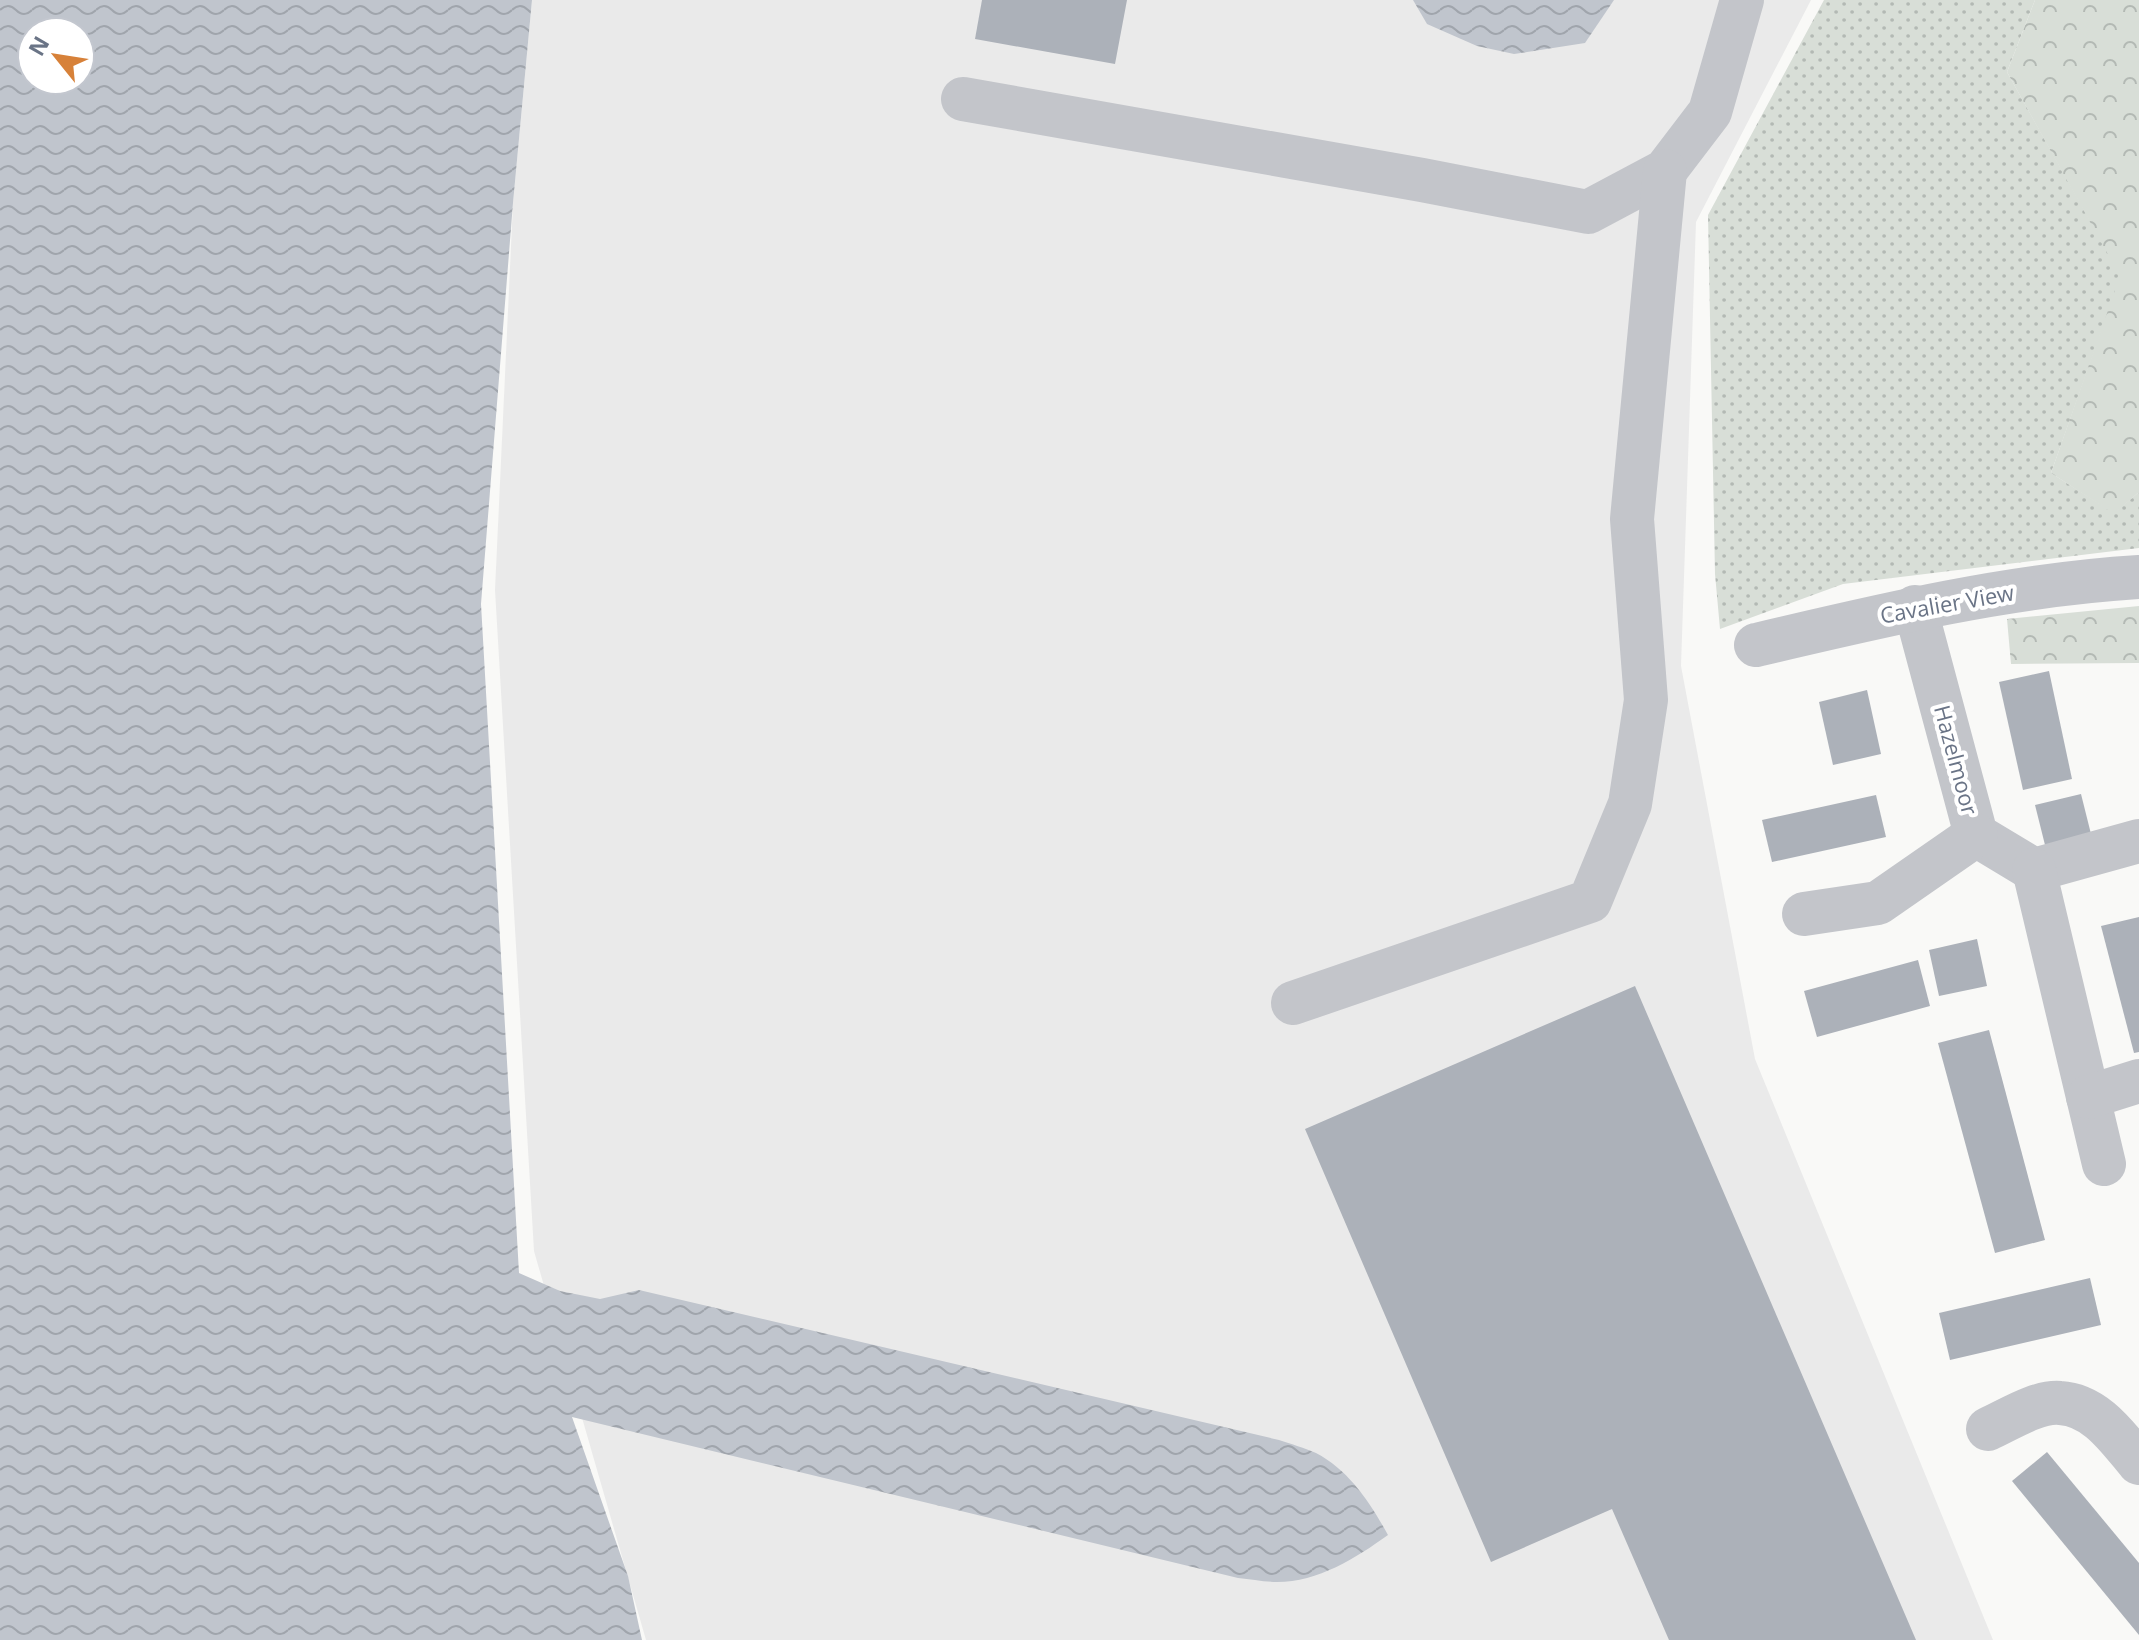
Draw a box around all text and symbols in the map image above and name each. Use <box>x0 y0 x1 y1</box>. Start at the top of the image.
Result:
north arrow <box>16 16 96 96</box>
text: N <box>20 30 55 61</box>
street label: Cavalier View <box>1877 576 2016 630</box>
street label: Hazelmoor <box>1928 702 1986 818</box>

